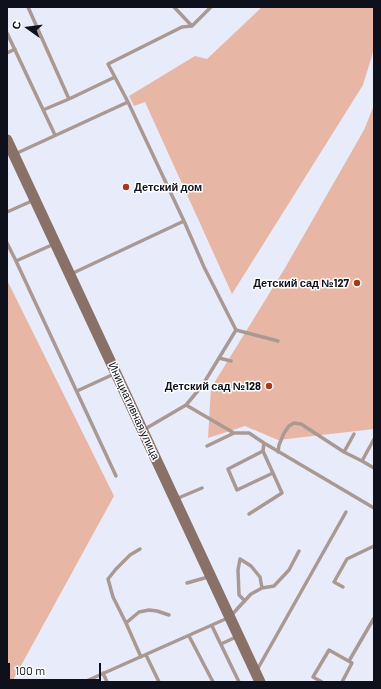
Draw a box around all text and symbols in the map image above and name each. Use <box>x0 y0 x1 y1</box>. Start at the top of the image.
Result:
north arrow <box>8 8 48 48</box>
text: С <box>9 20 23 30</box>
place label: Детский дом <box>134 180 202 194</box>
marker: Детский дом <box>121 182 131 192</box>
place label: Детский сад №127 <box>253 276 349 290</box>
marker: Детский сад №127 <box>352 278 362 288</box>
street label: Инициативная улица <box>106 360 162 462</box>
place label: Детский сад №128 <box>165 379 261 393</box>
marker: Детский сад №128 <box>264 381 274 391</box>
scale bar <box>10 655 103 681</box>
text: 100 m <box>15 663 45 677</box>

